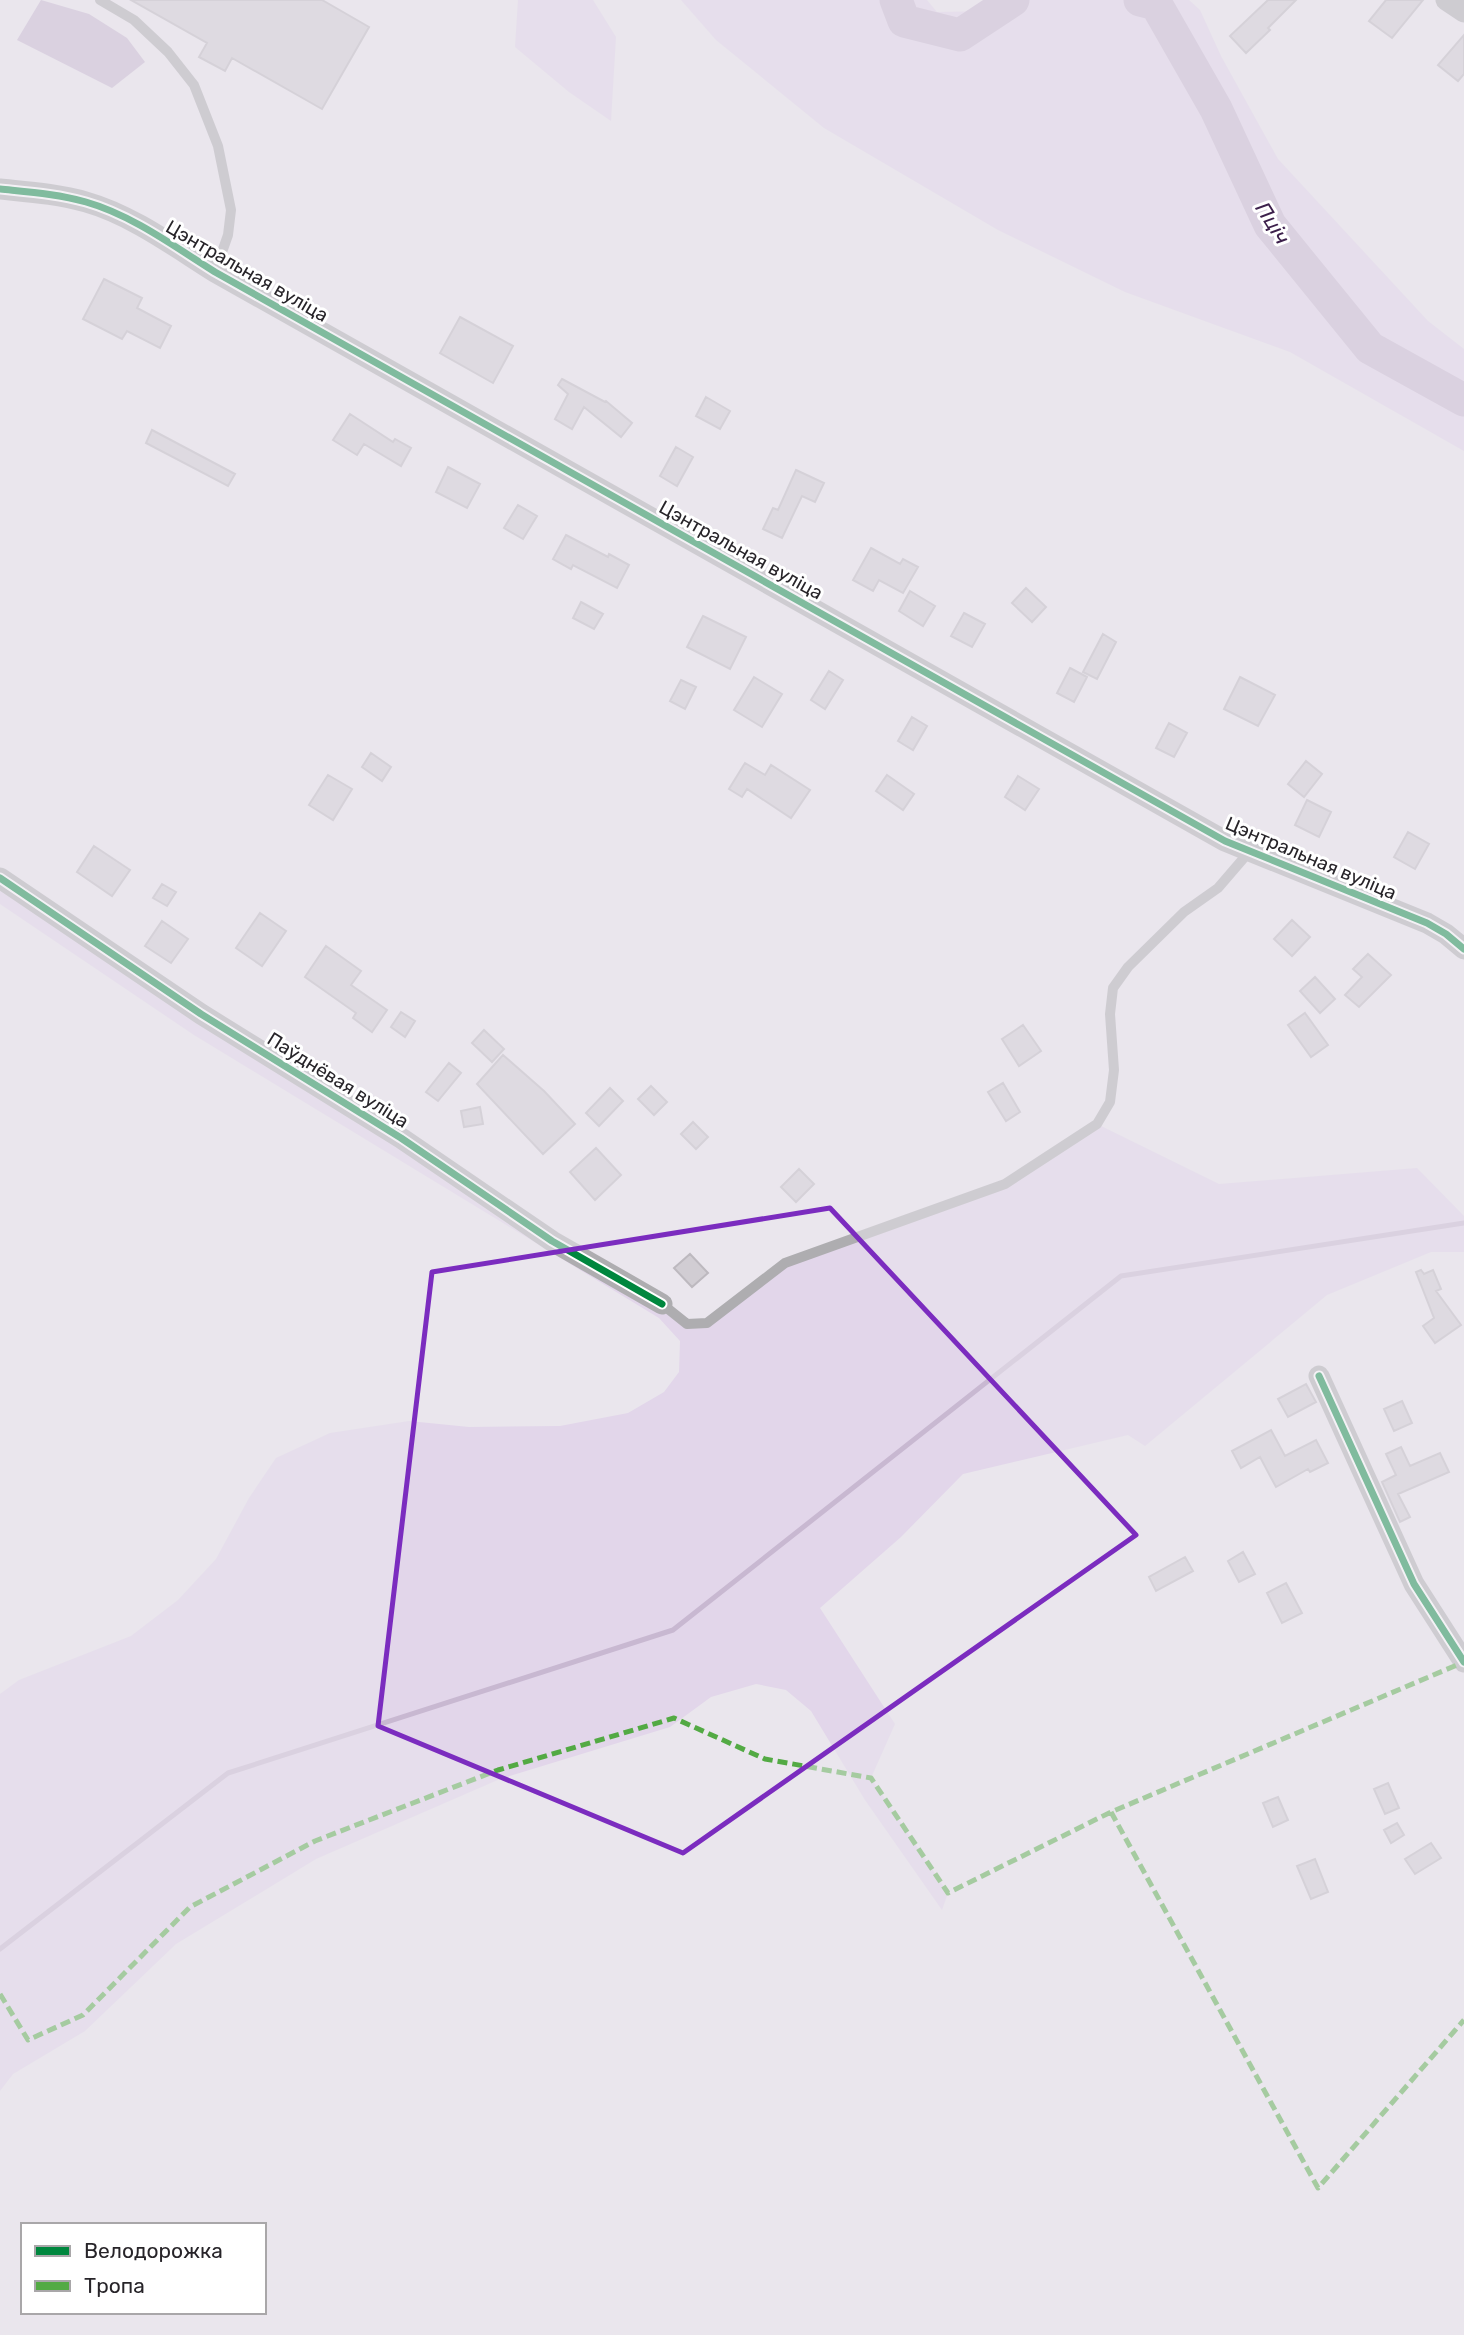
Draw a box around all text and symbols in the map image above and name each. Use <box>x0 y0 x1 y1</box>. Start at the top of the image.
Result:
water label: Пціч <box>1250 197 1296 249</box>
street label: Цэнтральная вуліца <box>162 215 332 327</box>
street label: Цэнтральная вуліца <box>655 495 827 605</box>
street label: Цэнтральная вуліца <box>1222 812 1400 904</box>
street label: Паўднёвая вуліца <box>263 1027 413 1133</box>
legend <box>21 2223 266 2314</box>
text: Велодорожка <box>84 2238 223 2263</box>
text: Тропа <box>84 2273 145 2298</box>

